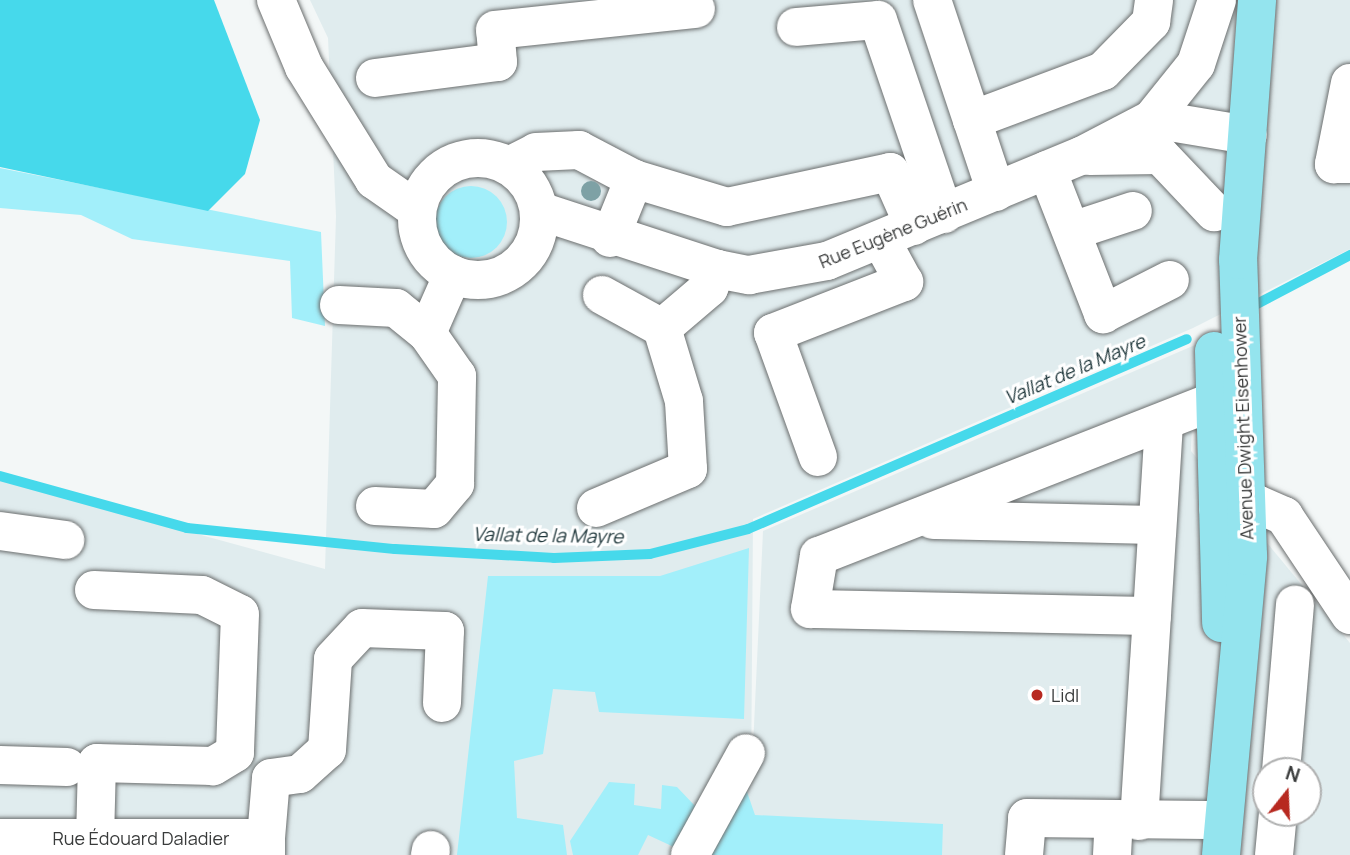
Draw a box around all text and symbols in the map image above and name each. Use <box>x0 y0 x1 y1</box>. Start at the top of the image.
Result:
street label: Rue Eugène Guérin <box>816 193 970 273</box>
street label: Avenue Dwight Eisenhower <box>1228 316 1258 540</box>
water label: Vallat de la Mayre <box>1001 330 1149 410</box>
water label: Vallat de la Mayre <box>472 523 624 549</box>
place label: Lidl <box>1051 684 1079 706</box>
marker: Lidl <box>1029 687 1045 703</box>
north arrow <box>1252 757 1322 827</box>
text: N <box>1282 759 1303 788</box>
street label: Rue Édouard Daladier <box>52 827 230 849</box>

